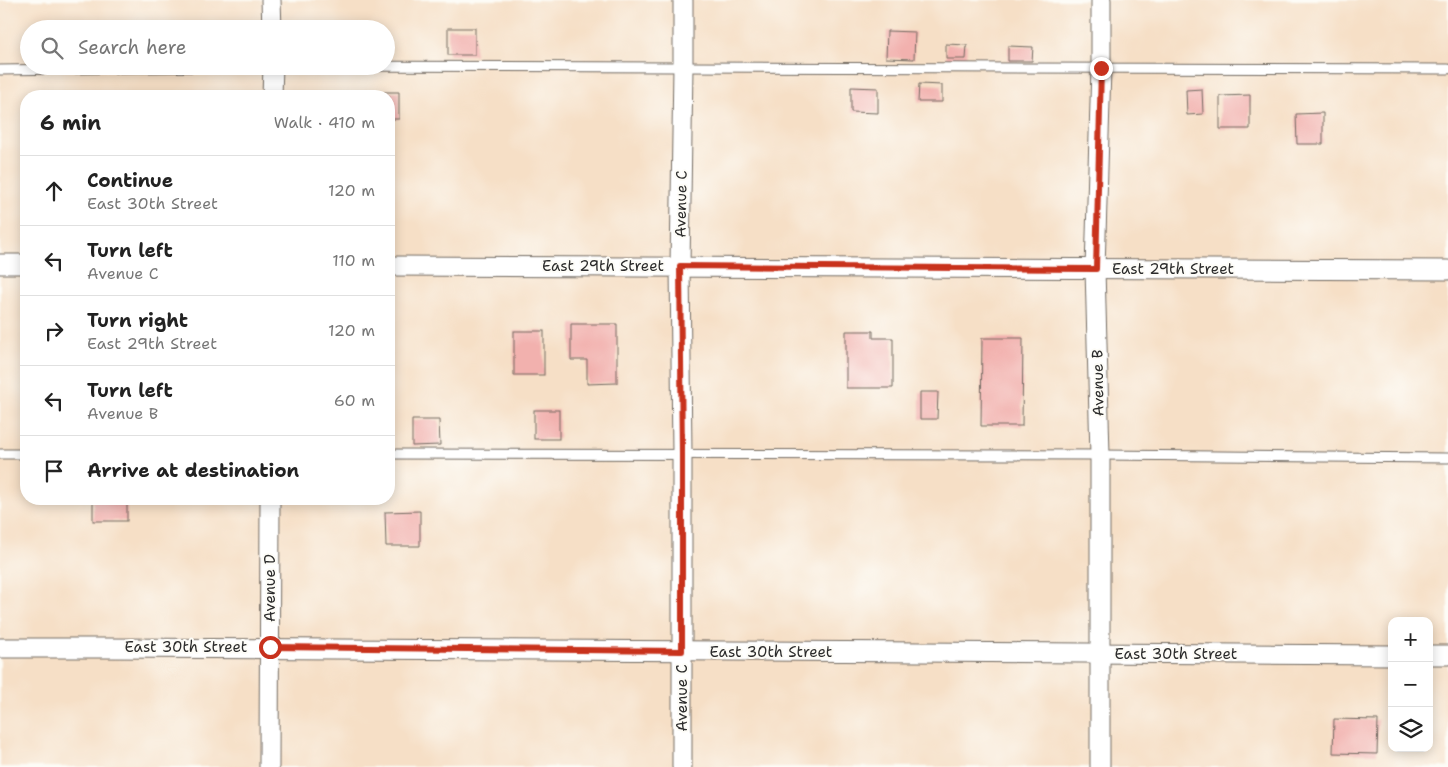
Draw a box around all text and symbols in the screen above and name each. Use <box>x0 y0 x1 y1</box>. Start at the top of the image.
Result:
search box <box>20 20 395 75</box>
icon: search <box>38 34 66 62</box>
text: Search here <box>78 35 187 60</box>
route end <box>1090 57 1113 80</box>
text: 6 min <box>40 109 101 137</box>
text: Walk · 410 m <box>274 112 375 133</box>
text: Continue <box>87 168 173 193</box>
street label: Avenue C <box>670 170 692 238</box>
icon: ahead <box>40 177 68 205</box>
text: 120 m <box>328 180 375 201</box>
text: East 30th Street <box>87 193 218 214</box>
text: Turn left <box>87 238 173 263</box>
icon: left <box>40 247 68 275</box>
text: 110 m <box>332 250 375 271</box>
street label: East 29th Street <box>542 256 664 276</box>
street label: East 29th Street <box>1112 259 1234 279</box>
text: Avenue C <box>87 263 159 284</box>
text: Turn right <box>87 308 188 333</box>
icon: right <box>40 317 68 345</box>
text: 120 m <box>328 320 375 341</box>
text: East 29th Street <box>87 333 217 354</box>
street label: Avenue B <box>1087 349 1109 417</box>
text: Turn left <box>87 378 173 403</box>
icon: left <box>40 387 68 415</box>
text: 60 m <box>334 390 375 411</box>
text: Avenue B <box>87 403 158 424</box>
icon: arrive <box>40 457 68 485</box>
text: Arrive at destination <box>87 458 299 483</box>
street label: Avenue D <box>260 554 280 622</box>
map controls <box>1388 617 1433 752</box>
button: + <box>1388 617 1433 662</box>
route start <box>259 636 282 659</box>
street label: East 30th Street <box>125 637 247 657</box>
street label: East 30th Street <box>710 642 832 662</box>
street label: East 30th Street <box>1115 644 1237 664</box>
button: − <box>1388 662 1433 707</box>
street label: Avenue C <box>672 664 692 732</box>
button: layers <box>1388 707 1433 752</box>

